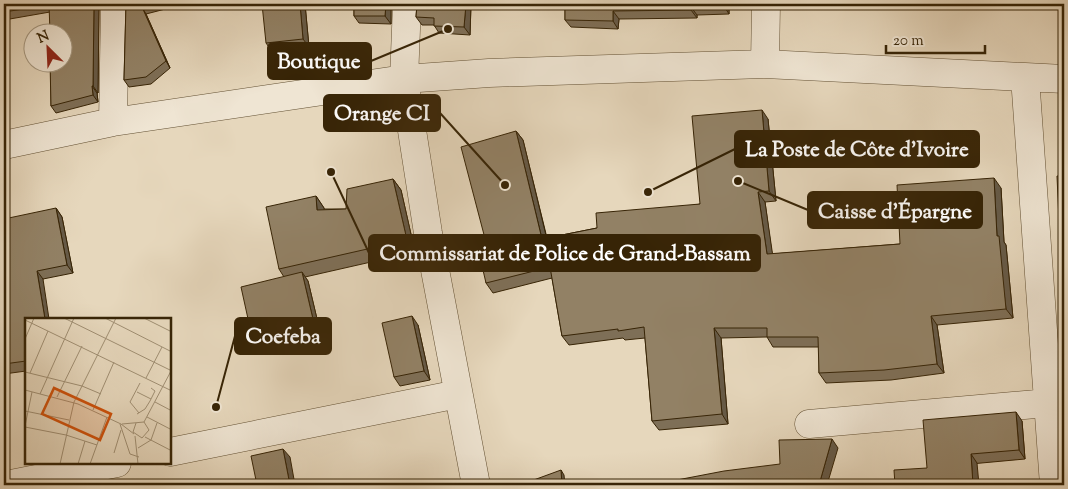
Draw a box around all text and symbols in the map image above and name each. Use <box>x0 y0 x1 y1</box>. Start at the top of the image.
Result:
north arrow <box>22 22 72 72</box>
scale bar <box>886 22 984 54</box>
text: N <box>34 27 53 49</box>
text: 20 m <box>893 31 924 52</box>
callout: Boutique <box>268 43 371 79</box>
text: Boutique <box>277 48 361 78</box>
callout: Orange CI <box>324 95 440 131</box>
text: Orange CI <box>334 100 430 130</box>
callout: La Poste de Côte d'Ivoire <box>735 131 979 167</box>
text: La Poste de Côte d'Ivoire <box>745 136 969 166</box>
callout: Caisse d'Épargne <box>808 192 982 228</box>
text: Caisse d'Épargne <box>818 198 972 228</box>
callout: Commissariat de Police de Grand-Bassam <box>369 235 760 271</box>
text: Commissariat de Police de Grand-Bassam <box>379 240 751 270</box>
inset map <box>25 318 171 464</box>
callout: Coefeba <box>235 318 331 354</box>
text: Coefeba <box>245 323 321 353</box>

